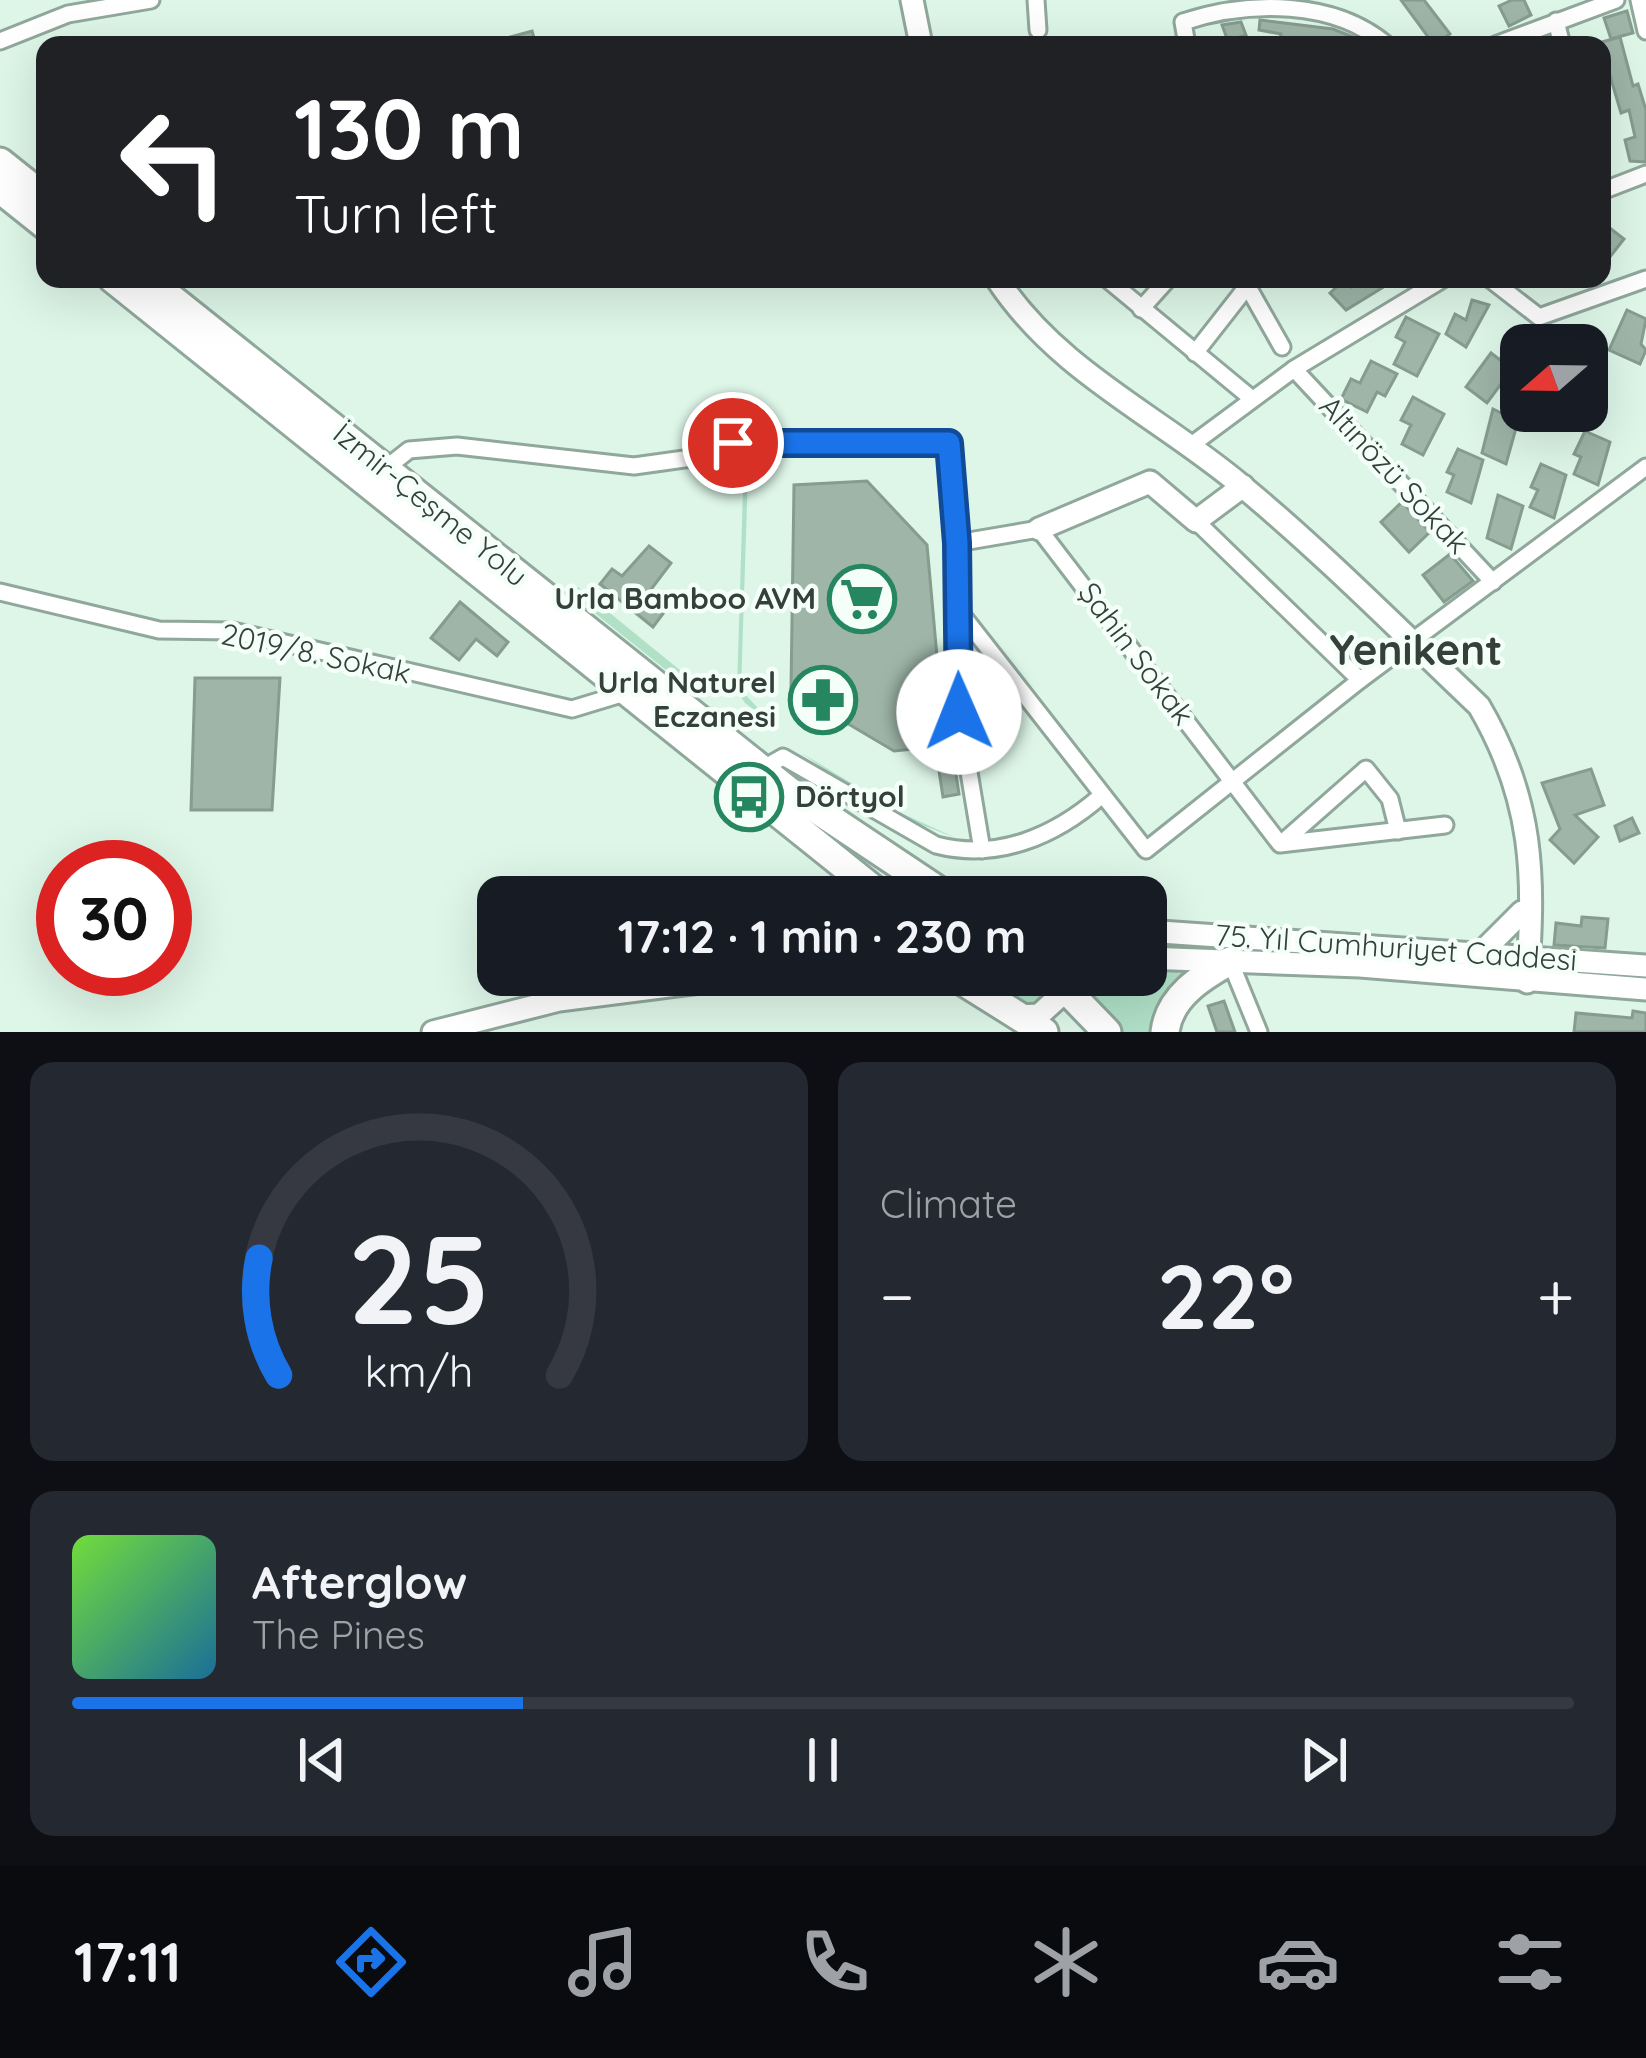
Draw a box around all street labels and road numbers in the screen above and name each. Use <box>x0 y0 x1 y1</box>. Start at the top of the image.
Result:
street label: Altınözü Sokak <box>1312 387 1478 561</box>
street label: İzmir-Çeşme Yolu <box>326 414 536 594</box>
street label: Şahin Sokak <box>1071 574 1203 732</box>
street label: 2019/8. Sokak <box>218 614 415 692</box>
street label: 75. Yıl Cumhuriyet Caddesi <box>1214 915 1578 979</box>

